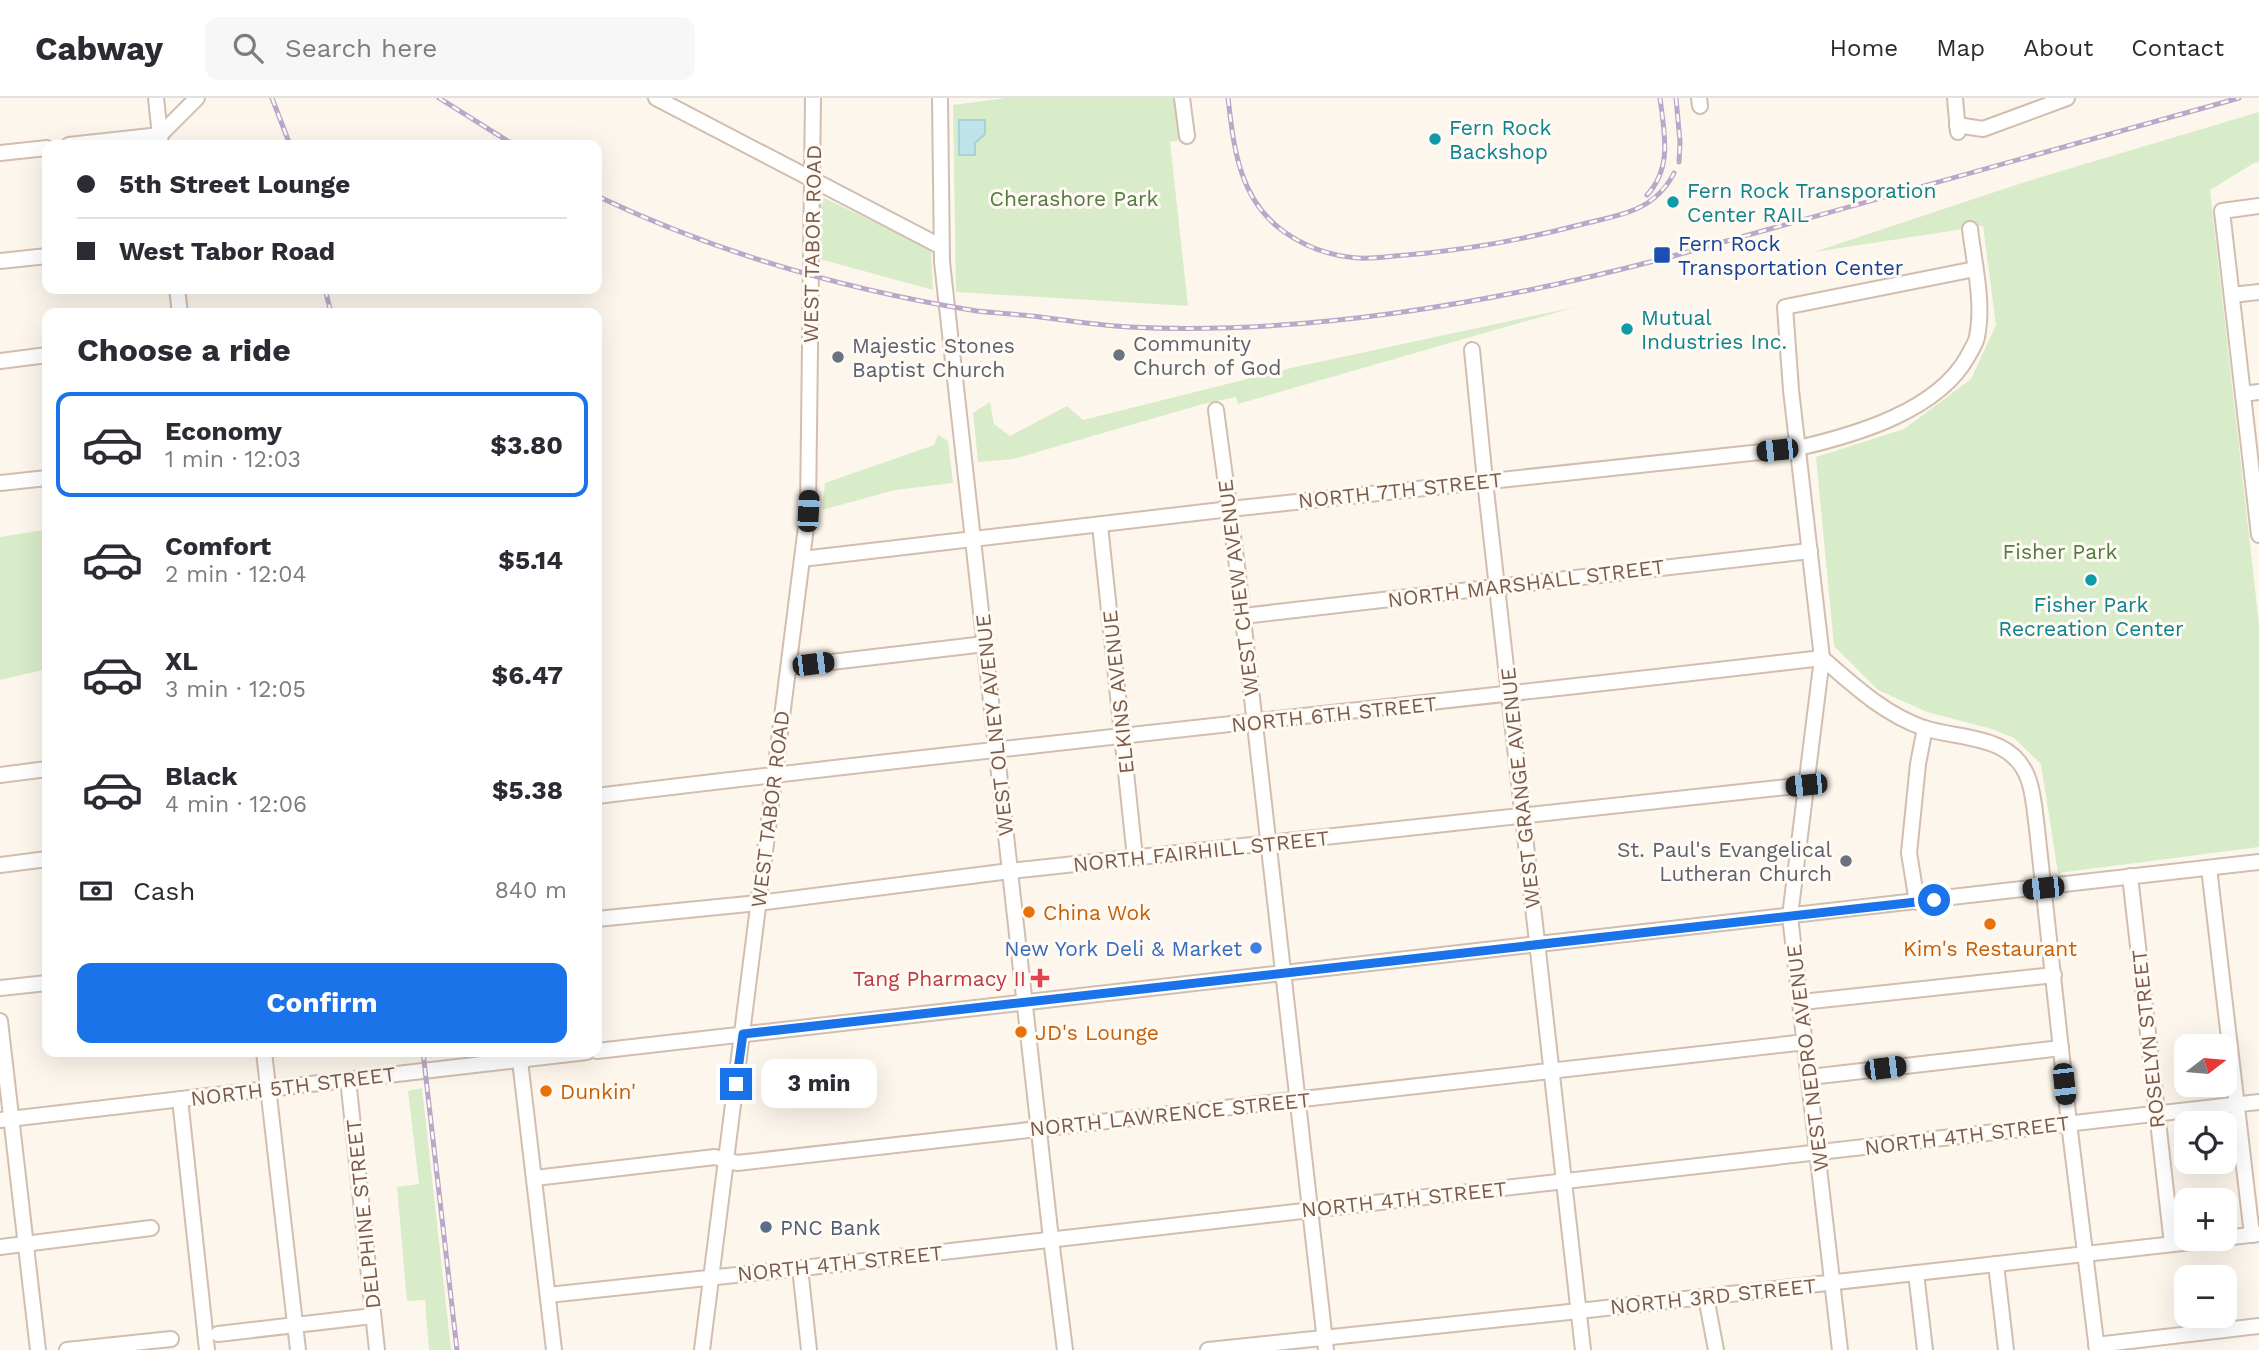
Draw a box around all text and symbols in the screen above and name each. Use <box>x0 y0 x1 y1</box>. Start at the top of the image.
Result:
search box <box>205 17 695 80</box>
text: Cabway <box>35 29 163 68</box>
icon: search <box>229 29 267 67</box>
text: Search here <box>285 33 437 63</box>
text: Home <box>1830 34 1898 62</box>
text: Map <box>1936 34 1985 62</box>
text: About <box>2023 34 2093 62</box>
text: Contact <box>2131 34 2224 62</box>
place label: Fern Rock Backshop <box>1449 115 1551 164</box>
marker: Fern Rock Backshop <box>1427 131 1443 147</box>
street label: WEST TABOR ROAD <box>798 145 826 343</box>
text: 5th Street Lounge <box>119 169 350 199</box>
place label: Fern Rock Transporation Center RAIL <box>1687 178 1936 227</box>
park label: Cherashore Park <box>989 186 1159 211</box>
marker: Fern Rock Transporation Center RAIL <box>1665 194 1681 210</box>
place label: Fern Rock Transportation Center <box>1678 231 1904 280</box>
text: West Tabor Road <box>119 236 335 266</box>
marker: Fern Rock Transportation Center <box>1652 245 1672 265</box>
place label: Mutual Industries Inc. <box>1641 305 1787 354</box>
marker: Mutual Industries Inc. <box>1619 321 1635 337</box>
text: Choose a ride <box>77 331 291 369</box>
place label: Community Church of God <box>1133 331 1281 380</box>
place label: Majestic Stones Baptist Church <box>852 333 1015 382</box>
marker: Community Church of God <box>1111 347 1127 363</box>
marker: Majestic Stones Baptist Church <box>830 349 846 365</box>
icon: car <box>81 413 144 476</box>
text: Economy <box>165 416 282 446</box>
text: $3.80 <box>490 430 563 460</box>
car <box>1756 437 1799 463</box>
text: 1 min · 12:03 <box>165 446 301 473</box>
street label: NORTH 7TH STREET <box>1297 467 1504 513</box>
street label: WEST CHEW AVENUE <box>1212 478 1264 698</box>
car <box>797 489 820 533</box>
icon: car <box>81 528 144 591</box>
text: Comfort <box>165 531 271 561</box>
park label: Fisher Park <box>2003 539 2118 564</box>
text: $5.14 <box>498 545 563 575</box>
street label: NORTH MARSHALL STREET <box>1386 554 1666 612</box>
text: 2 min · 12:04 <box>165 561 307 588</box>
marker: Fisher Park Recreation Center <box>2083 572 2099 588</box>
place label: Fisher Park Recreation Center <box>1998 592 2184 641</box>
street label: ELKINS AVENUE <box>1097 609 1139 775</box>
street label: WEST OLNEY AVENUE <box>970 613 1018 837</box>
icon: car <box>81 643 144 706</box>
text: XL <box>165 646 198 676</box>
car <box>791 651 836 677</box>
text: $6.47 <box>492 660 563 690</box>
street label: WEST GRANGE AVENUE <box>1495 666 1545 910</box>
text: 3 min · 12:05 <box>165 676 306 703</box>
street label: NORTH 6TH STREET <box>1230 691 1439 737</box>
street label: WEST TABOR ROAD <box>746 709 794 909</box>
icon: car <box>81 758 144 821</box>
text: Black <box>165 761 237 791</box>
car <box>1785 772 1828 798</box>
text: $5.38 <box>492 775 563 805</box>
text: 4 min · 12:06 <box>165 791 307 818</box>
street label: NORTH FAIRHILL STREET <box>1072 825 1331 877</box>
place label: St. Paul's Evangelical Lutheran Church <box>1617 837 1833 886</box>
marker: St. Paul's Evangelical Lutheran Church <box>1838 853 1854 869</box>
icon: cash <box>77 872 115 910</box>
car <box>2022 875 2065 901</box>
text: Cash <box>133 876 195 906</box>
text: 840 m <box>495 877 567 904</box>
route start <box>1918 884 1950 916</box>
place label: China Wok <box>1043 900 1151 925</box>
marker: China Wok <box>1021 904 1037 920</box>
marker: Kim's Restaurant <box>1982 916 1998 932</box>
place label: New York Deli & Market <box>1004 936 1242 961</box>
place label: Kim's Restaurant <box>1903 936 2077 961</box>
marker: New York Deli & Market <box>1248 940 1264 956</box>
street label: WEST NEDRO AVENUE <box>1781 943 1833 1173</box>
street label: ROSELYN STREET <box>2126 948 2170 1130</box>
button: Confirm <box>77 963 567 1043</box>
place label: Tang Pharmacy II <box>853 966 1026 991</box>
marker: Tang Pharmacy II <box>1032 970 1048 986</box>
place label: JD's Lounge <box>1035 1020 1159 1045</box>
marker: JD's Lounge <box>1013 1024 1029 1040</box>
north arrow <box>2174 1034 2236 1097</box>
map controls <box>2174 1034 2237 1328</box>
car <box>1863 1055 1908 1081</box>
callout: 3 min <box>760 1060 876 1108</box>
street label: NORTH 5TH STREET <box>189 1061 397 1111</box>
car <box>2052 1062 2077 1106</box>
route end <box>720 1068 752 1100</box>
text: 3 min <box>788 1070 850 1097</box>
place label: Dunkin' <box>560 1079 636 1104</box>
marker: Dunkin' <box>538 1083 554 1099</box>
street label: NORTH LAWRENCE STREET <box>1028 1087 1312 1141</box>
street label: NORTH 4TH STREET <box>1863 1110 2071 1160</box>
button: locate <box>2174 1111 2237 1174</box>
street label: DELPHINE STREET <box>341 1118 385 1310</box>
street label: NORTH 4TH STREET <box>1300 1176 1508 1222</box>
button: + <box>2174 1188 2237 1251</box>
place label: PNC Bank <box>780 1215 880 1240</box>
marker: PNC Bank <box>758 1219 774 1235</box>
street label: NORTH 4TH STREET <box>736 1240 944 1286</box>
button: − <box>2174 1265 2237 1328</box>
street label: NORTH 3RD STREET <box>1609 1273 1818 1319</box>

